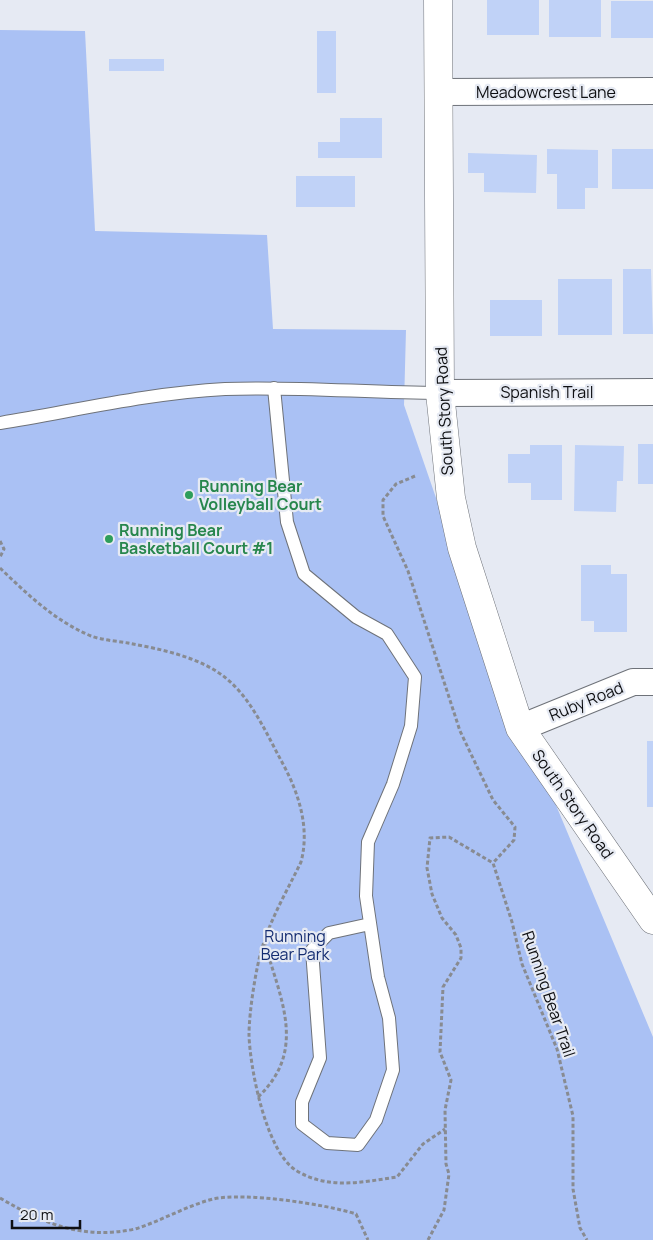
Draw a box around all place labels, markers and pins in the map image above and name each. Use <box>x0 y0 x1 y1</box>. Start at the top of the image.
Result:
place label: Running Bear Volleyball Court <box>199 475 322 515</box>
marker: Running Bear Volleyball Court <box>183 489 195 501</box>
place label: Running Bear Basketball Court #1 <box>119 519 273 559</box>
marker: Running Bear Basketball Court #1 <box>103 533 115 545</box>

